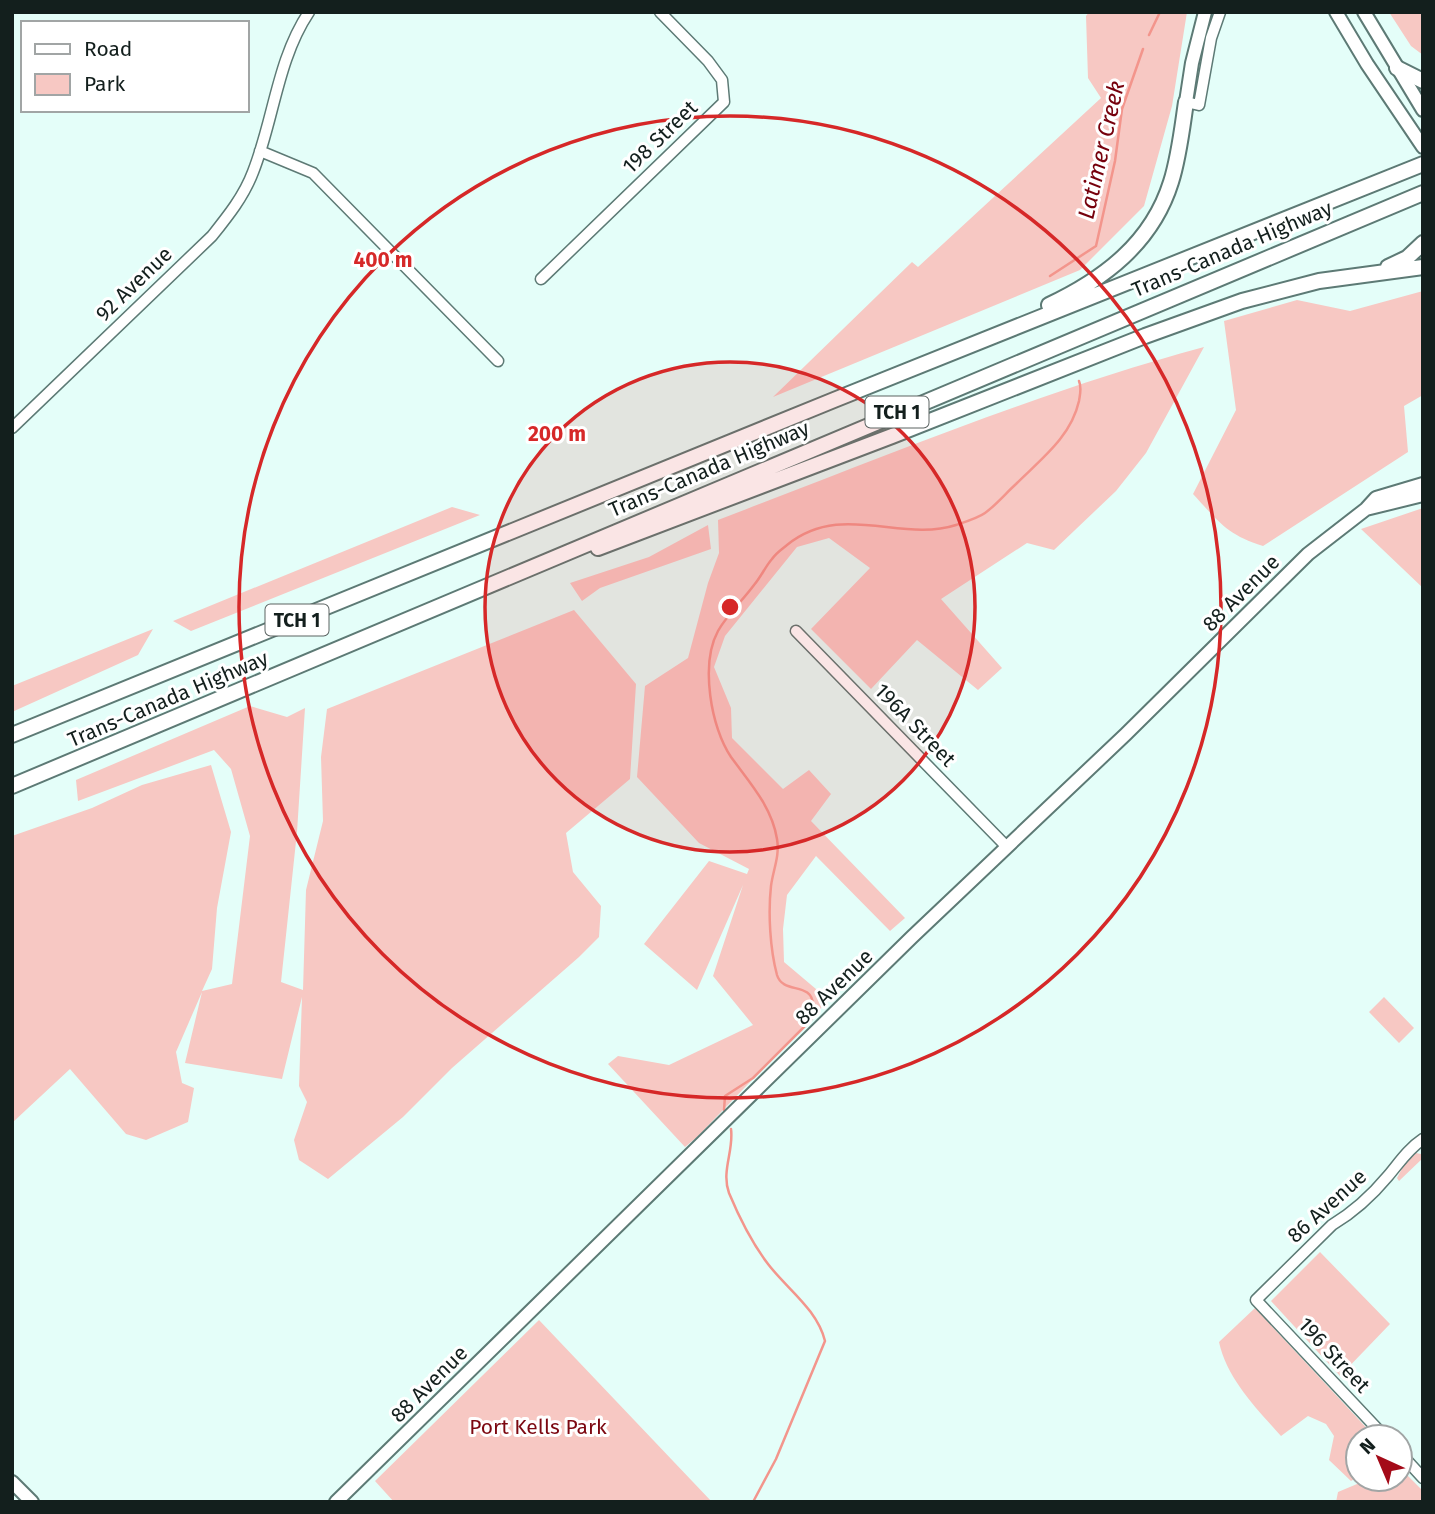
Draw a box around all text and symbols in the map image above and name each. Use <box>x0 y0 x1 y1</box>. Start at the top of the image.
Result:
legend <box>21 21 248 112</box>
text: Road <box>84 36 132 62</box>
text: Park <box>84 71 126 97</box>
water label: Latimer Creek <box>1071 78 1131 222</box>
street label: 198 Street <box>617 95 703 179</box>
street label: Trans-Canada Highway <box>1128 195 1337 303</box>
street label: 92 Avenue <box>90 241 178 327</box>
text: 400 m <box>353 247 413 273</box>
road number: TCH 1 <box>866 396 928 428</box>
street label: Trans-Canada Highway <box>605 415 814 523</box>
text: 200 m <box>528 421 586 447</box>
street label: 88 Avenue <box>1197 549 1285 637</box>
centre of rings <box>718 595 742 619</box>
road number: TCH 1 <box>266 604 328 636</box>
street label: Trans-Canada Highway <box>64 645 273 753</box>
street label: 196A Street <box>869 678 961 772</box>
street label: 88 Avenue <box>790 943 878 1031</box>
street label: 86 Avenue <box>1282 1164 1372 1248</box>
street label: 196 Street <box>1292 1312 1376 1398</box>
street label: 88 Avenue <box>385 1340 473 1428</box>
park label: Port Kells Park <box>469 1414 607 1440</box>
north arrow <box>1344 1423 1414 1493</box>
text: N <box>1355 1433 1380 1459</box>

